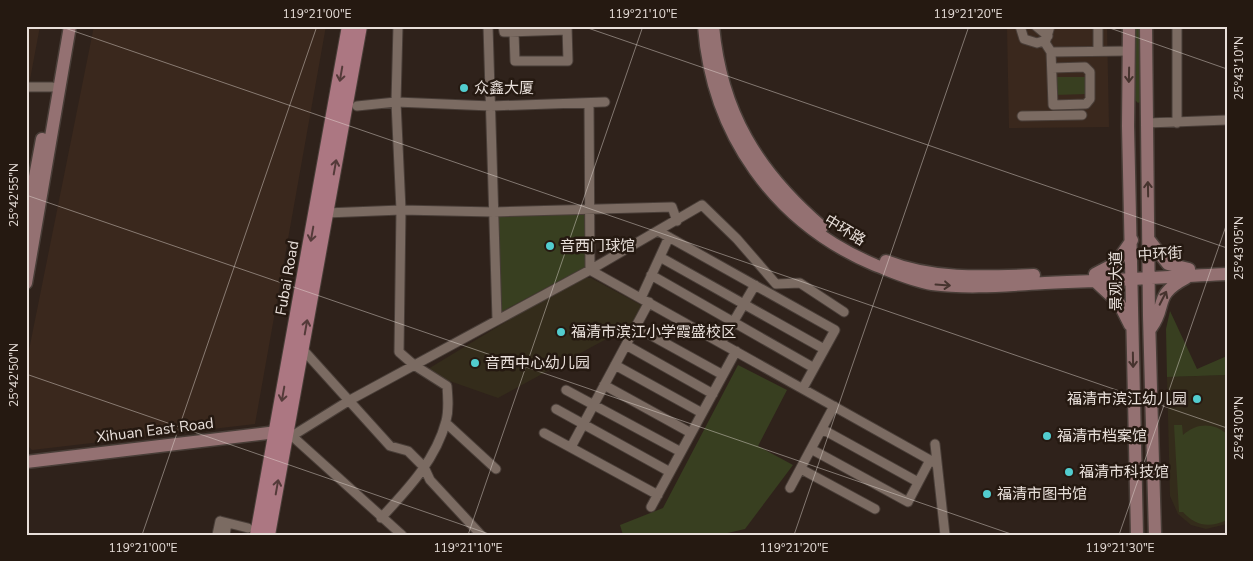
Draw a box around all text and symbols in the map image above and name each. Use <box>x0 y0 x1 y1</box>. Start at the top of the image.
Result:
text: 119°21'00"E <box>282 6 352 22</box>
text: 119°21'10"E <box>608 6 678 22</box>
text: 119°21'20"E <box>933 6 1003 22</box>
text: 25°43'10"N <box>1231 36 1247 100</box>
one-way arrow <box>335 66 345 82</box>
one-way arrow <box>1124 66 1134 83</box>
place label: 众鑫大厦 <box>474 78 534 98</box>
marker: 众鑫大厦 <box>458 82 470 94</box>
one-way arrow <box>330 159 340 175</box>
text: 25°42'55"N <box>6 163 22 227</box>
one-way arrow <box>1143 181 1153 197</box>
street label: 中环路 <box>821 210 869 250</box>
text: 25°43'05"N <box>1231 216 1247 280</box>
one-way arrow <box>306 226 316 242</box>
place label: 音西门球馆 <box>560 236 635 256</box>
street label: Fubai Road <box>271 239 303 317</box>
marker: 音西门球馆 <box>544 240 556 252</box>
street label: 中环街 <box>1137 243 1183 265</box>
street label: 景观大道 <box>1106 251 1126 311</box>
one-way arrow <box>934 280 950 289</box>
one-way arrow <box>1159 291 1168 306</box>
one-way arrow <box>301 319 311 335</box>
place label: 福清市滨江小学霞盛校区 <box>571 322 736 342</box>
marker: 福清市滨江小学霞盛校区 <box>555 326 567 338</box>
text: 25°42'50"N <box>6 343 22 407</box>
one-way arrow <box>1128 352 1138 368</box>
place label: 音西中心幼儿园 <box>485 353 590 373</box>
marker: 音西中心幼儿园 <box>469 357 481 369</box>
one-way arrow <box>277 386 287 402</box>
place label: 福清市滨江幼儿园 <box>1067 389 1187 409</box>
marker: 福清市滨江幼儿园 <box>1191 393 1203 405</box>
text: 25°43'00"N <box>1231 396 1247 460</box>
street label: Xihuan East Road <box>95 413 215 447</box>
place label: 福清市档案馆 <box>1057 426 1147 446</box>
marker: 福清市档案馆 <box>1041 430 1053 442</box>
place label: 福清市科技馆 <box>1079 462 1169 482</box>
marker: 福清市科技馆 <box>1063 466 1075 478</box>
one-way arrow <box>273 479 283 495</box>
place label: 福清市图书馆 <box>997 484 1087 504</box>
marker: 福清市图书馆 <box>981 488 993 500</box>
text: 119°21'00"E <box>108 540 178 556</box>
text: 119°21'10"E <box>433 540 503 556</box>
text: 119°21'20"E <box>759 540 829 556</box>
text: 119°21'30"E <box>1085 540 1155 556</box>

